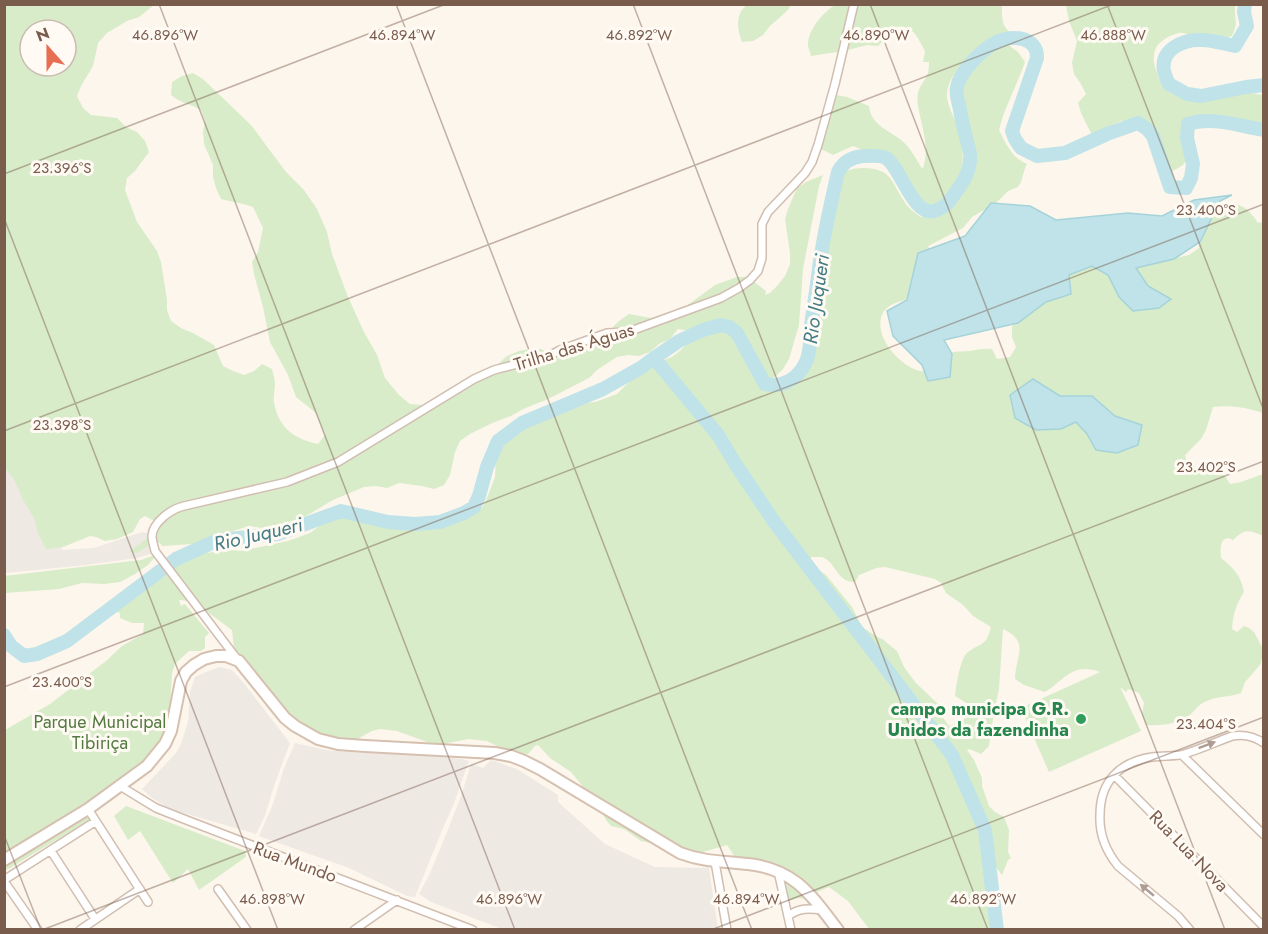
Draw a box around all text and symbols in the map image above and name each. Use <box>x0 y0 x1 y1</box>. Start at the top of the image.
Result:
north arrow <box>18 18 78 78</box>
text: N <box>33 21 53 47</box>
text: 46.896°W <box>132 24 198 46</box>
text: 46.894°W <box>369 24 435 46</box>
text: 46.892°W <box>606 24 672 46</box>
text: 46.890°W <box>843 24 910 46</box>
text: 46.888°W <box>1080 24 1146 46</box>
text: 23.396°S <box>33 157 91 179</box>
text: 23.400°S <box>1176 199 1236 221</box>
water label: Rio Juqueri <box>796 251 837 346</box>
street label: Trilha das Águas <box>511 316 637 378</box>
text: 23.398°S <box>33 414 91 436</box>
text: 23.402°S <box>1176 456 1236 478</box>
water label: Rio Juqueri <box>211 510 306 559</box>
text: 23.400°S <box>32 671 92 693</box>
place label: campo municipa G.R. Unidos da fazendinha <box>887 696 1069 743</box>
park label: Parque Municipal Tibiriça <box>34 709 166 756</box>
marker: campo municipa G.R. Unidos da fazendinha <box>1074 712 1088 726</box>
text: 23.404°S <box>1176 713 1236 735</box>
one-way arrow <box>1198 740 1216 750</box>
street label: Rua Lua Nova <box>1143 804 1235 898</box>
street label: Rua Mundo <box>250 835 341 889</box>
one-way arrow <box>1139 885 1154 897</box>
text: 46.898°W <box>239 888 305 910</box>
text: 46.896°W <box>476 888 542 910</box>
text: 46.894°W <box>713 888 779 910</box>
text: 46.892°W <box>950 888 1016 910</box>

